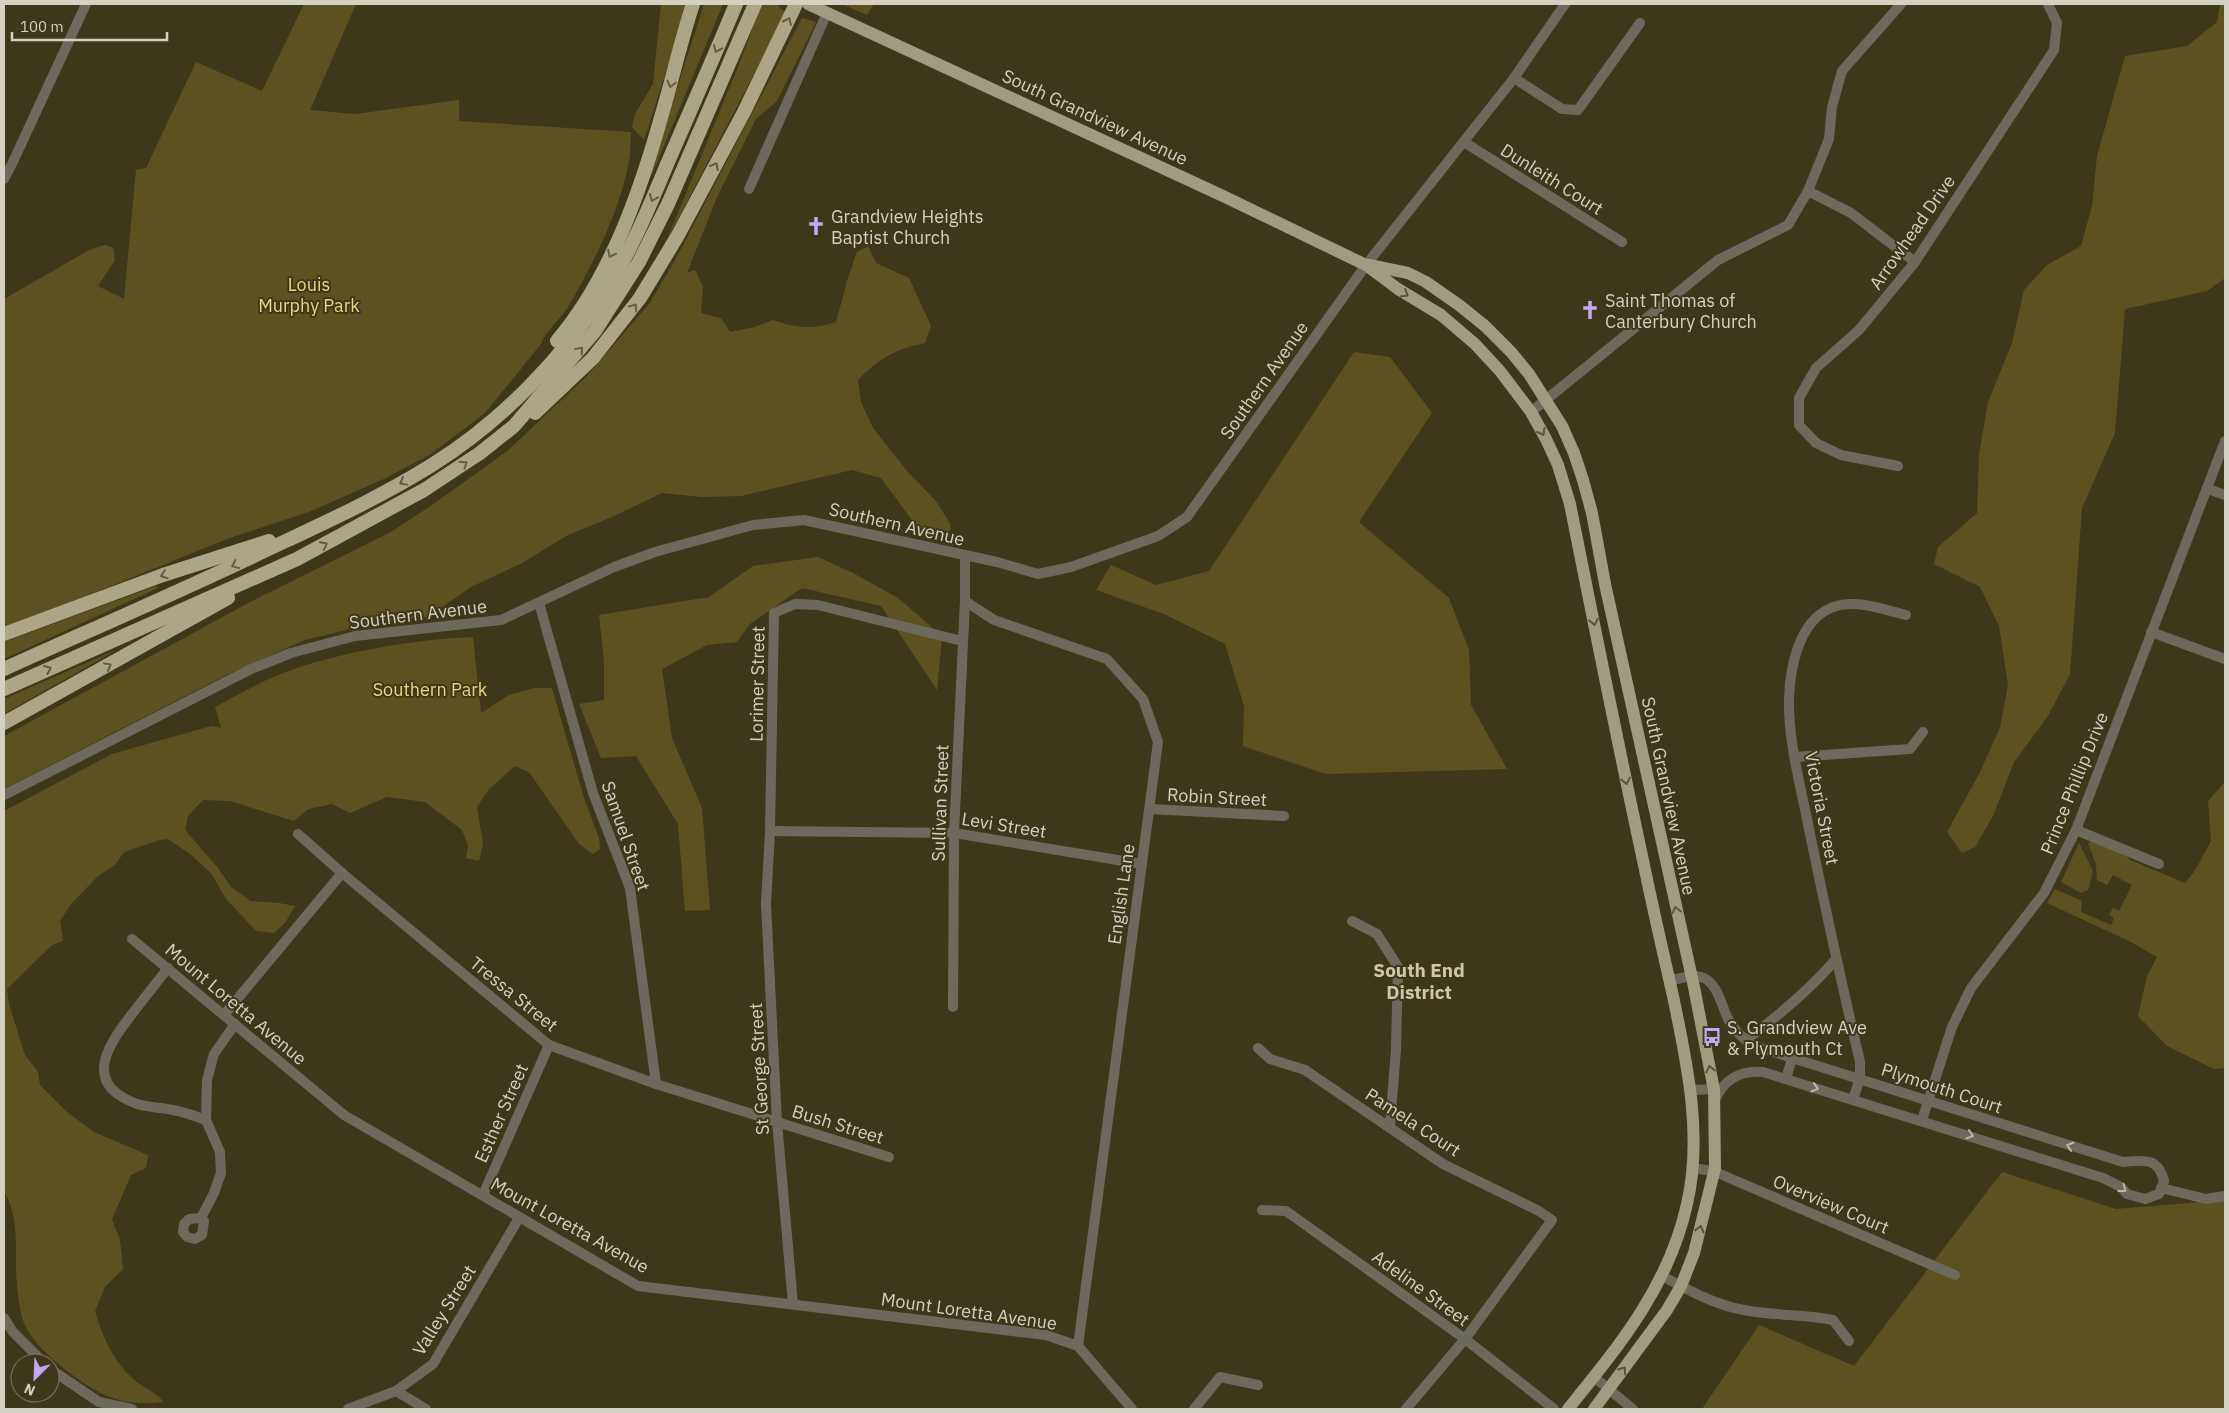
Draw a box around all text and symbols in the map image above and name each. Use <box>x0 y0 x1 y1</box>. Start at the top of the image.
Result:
scale bar <box>12 10 168 42</box>
text: 100 m <box>20 17 64 36</box>
one-way arrow <box>782 17 792 26</box>
one-way arrow <box>712 44 723 53</box>
street label: South Grandview Avenue <box>999 64 1192 170</box>
one-way arrow <box>666 80 676 88</box>
street label: Dunleith Court <box>1496 138 1608 220</box>
one-way arrow <box>709 163 719 172</box>
street label: Arrowhead Drive <box>1864 170 1960 294</box>
one-way arrow <box>648 193 659 202</box>
place label: Grandview Heights Baptist Church <box>831 205 983 249</box>
church icon: Grandview Heights Baptist Church <box>805 215 827 237</box>
one-way arrow <box>607 249 617 258</box>
park label: Louis Murphy Park <box>258 273 360 317</box>
one-way arrow <box>1400 287 1409 297</box>
place label: Saint Thomas of Canterbury Church <box>1605 289 1757 333</box>
church icon: Saint Thomas of Canterbury Church <box>1579 299 1601 321</box>
one-way arrow <box>628 303 637 313</box>
street label: Southern Avenue <box>1215 317 1313 443</box>
one-way arrow <box>574 347 583 356</box>
one-way arrow <box>1536 427 1546 436</box>
one-way arrow <box>459 461 468 470</box>
one-way arrow <box>399 476 408 486</box>
street label: Southern Avenue <box>827 497 967 551</box>
one-way arrow <box>319 541 328 551</box>
one-way arrow <box>231 559 240 569</box>
one-way arrow <box>160 569 169 579</box>
street label: Southern Avenue <box>348 594 488 634</box>
one-way arrow <box>1588 617 1598 626</box>
street label: Lorimer Street <box>744 626 770 742</box>
one-way arrow <box>103 662 112 672</box>
one-way arrow <box>43 665 52 675</box>
park label: Southern Park <box>373 678 488 701</box>
street label: South Grandview Avenue <box>1637 695 1701 897</box>
street label: Prince Phillip Drive <box>2035 708 2113 858</box>
street label: Sullivan Street <box>926 744 954 862</box>
street label: Victoria Street <box>1800 749 1844 867</box>
one-way arrow <box>1621 777 1631 785</box>
street label: Samuel Street <box>597 778 655 894</box>
street label: Robin Street <box>1166 783 1268 811</box>
street label: Levi Street <box>960 807 1048 843</box>
street label: English Lane <box>1103 842 1139 946</box>
one-way arrow <box>1672 905 1682 914</box>
street label: Mount Loretta Avenue <box>161 938 311 1070</box>
street label: Tressa Street <box>465 952 563 1036</box>
district label: South End District <box>1373 958 1465 1004</box>
street label: St George Street <box>744 1002 774 1136</box>
place label: S. Grandview Ave & Plymouth Ct <box>1727 1016 1867 1060</box>
bus stop icon: S. Grandview Ave & Plymouth Ct <box>1701 1026 1723 1048</box>
street label: Plymouth Court <box>1879 1058 2005 1118</box>
street label: Esther Street <box>469 1060 533 1166</box>
one-way arrow <box>1705 1064 1716 1073</box>
one-way arrow <box>1810 1082 1819 1092</box>
street label: Pamela Court <box>1361 1083 1465 1161</box>
street label: Bush Street <box>789 1099 887 1149</box>
one-way arrow <box>1966 1130 1974 1140</box>
one-way arrow <box>2066 1141 2074 1151</box>
street label: Overview Court <box>1770 1169 1892 1239</box>
street label: Mount Loretta Avenue <box>487 1172 653 1278</box>
one-way arrow <box>2117 1184 2126 1193</box>
one-way arrow <box>1694 1224 1705 1233</box>
street label: Adeline Street <box>1368 1245 1474 1331</box>
street label: Valley Street <box>407 1261 481 1359</box>
street label: Mount Loretta Avenue <box>880 1287 1059 1335</box>
north arrow <box>10 1353 60 1403</box>
one-way arrow <box>1617 1367 1626 1376</box>
text: N <box>21 1380 38 1400</box>

